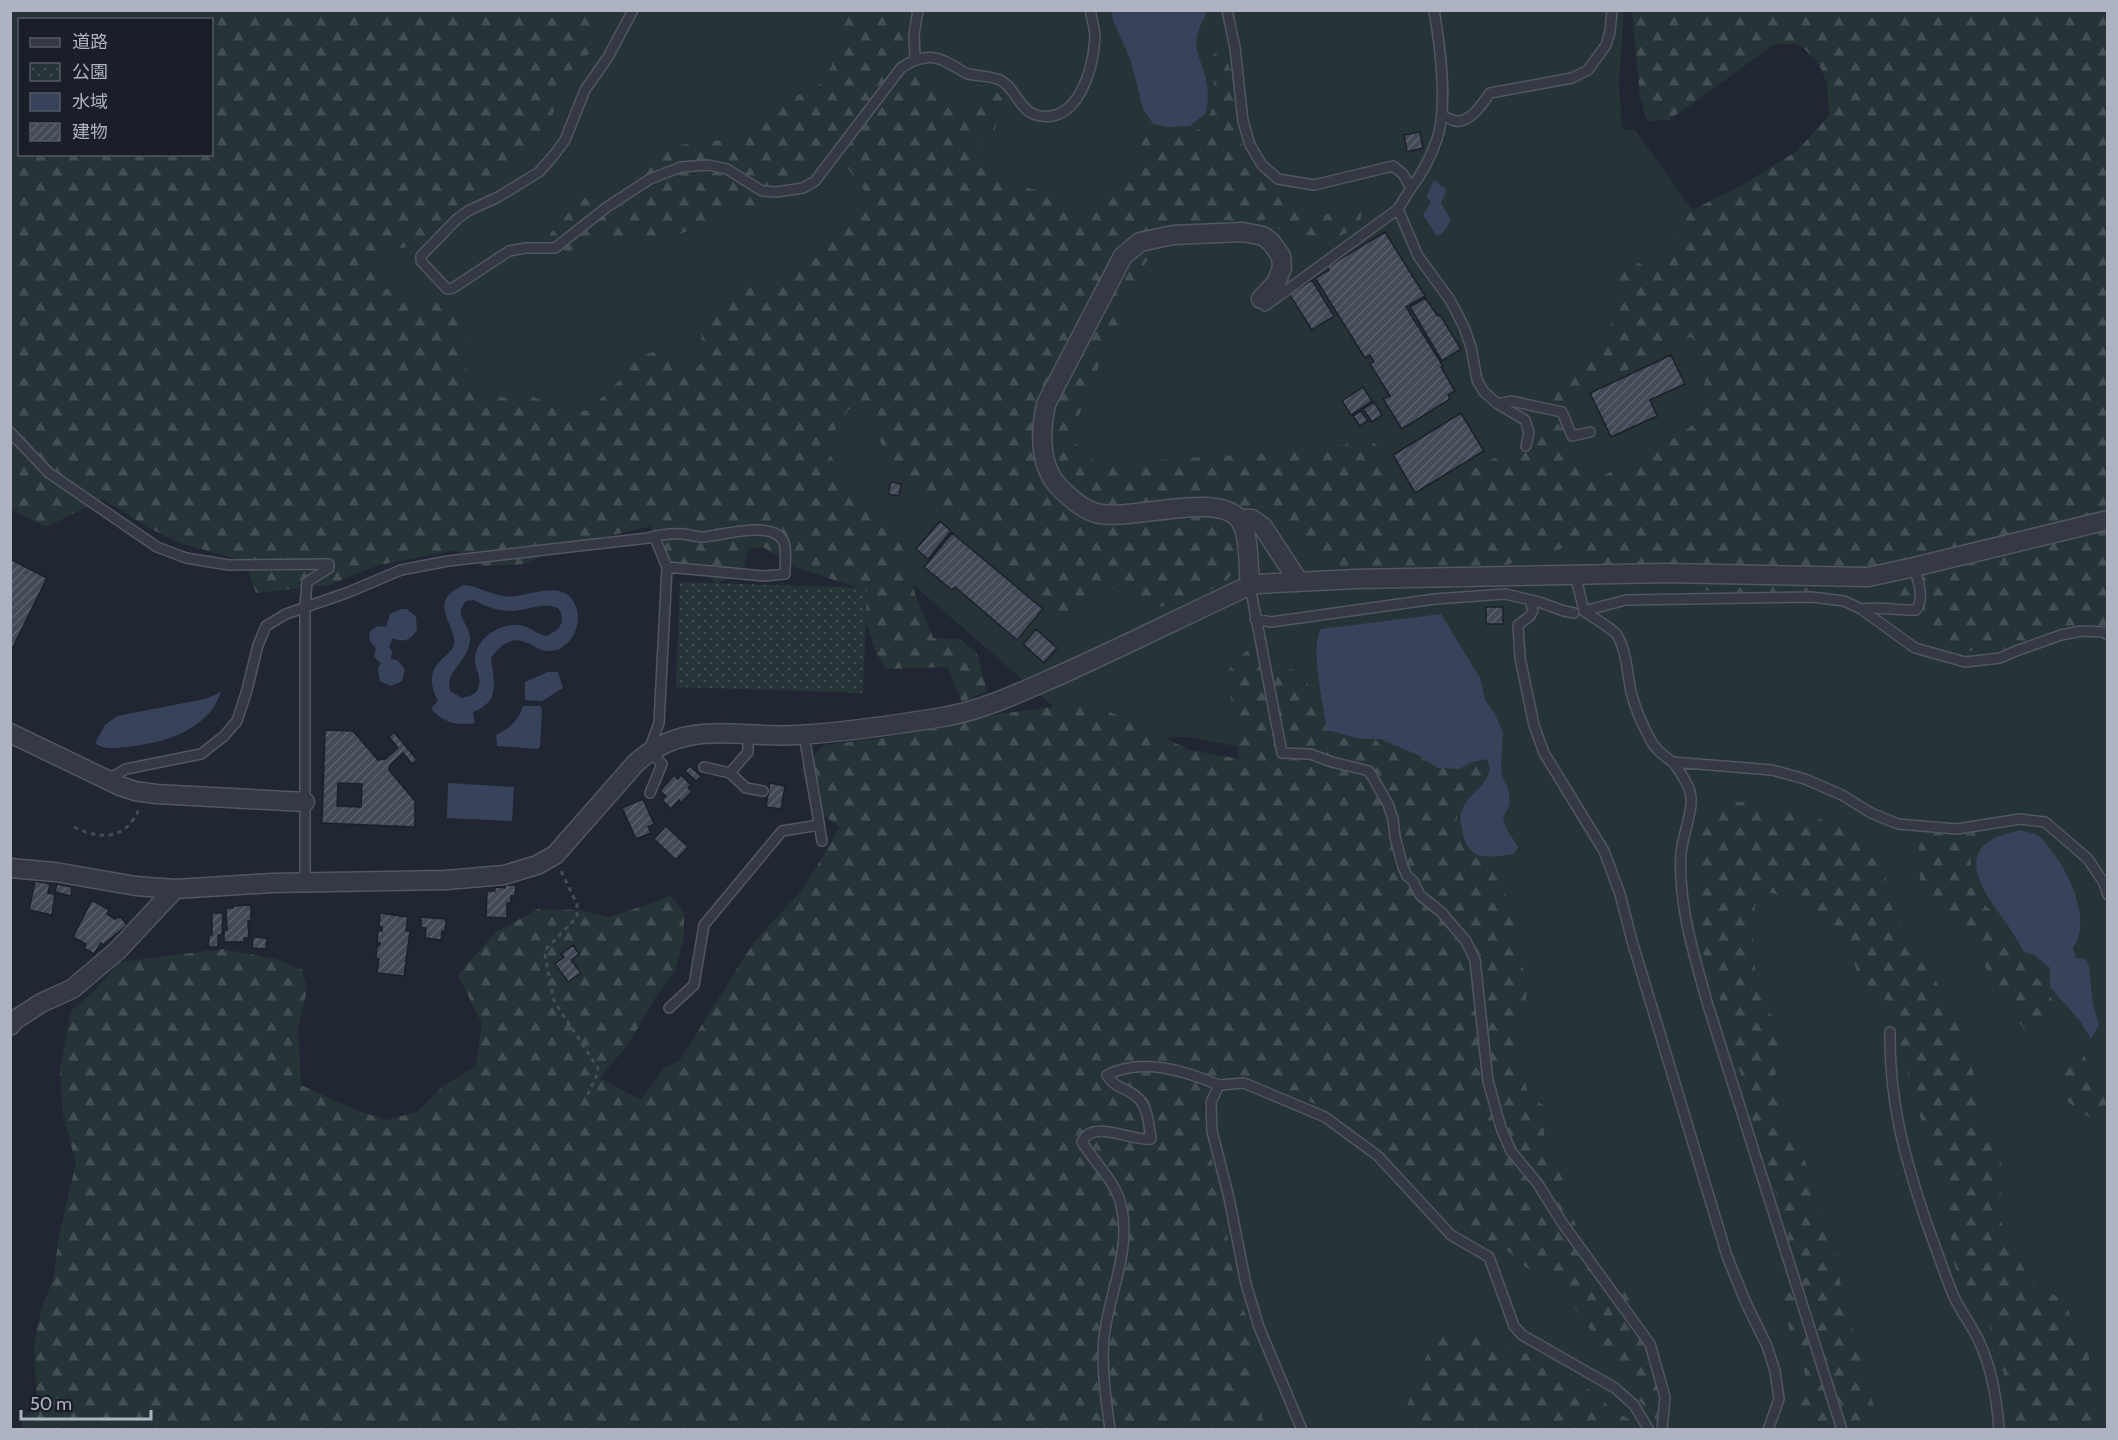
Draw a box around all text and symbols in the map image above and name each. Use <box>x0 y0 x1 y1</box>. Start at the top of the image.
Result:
legend <box>18 18 213 156</box>
text: 道路 <box>72 31 108 53</box>
text: 公園 <box>72 61 108 83</box>
text: 水域 <box>72 91 108 113</box>
text: 建物 <box>72 121 108 143</box>
scale bar <box>21 1383 152 1421</box>
text: 50 m <box>30 1393 72 1415</box>

